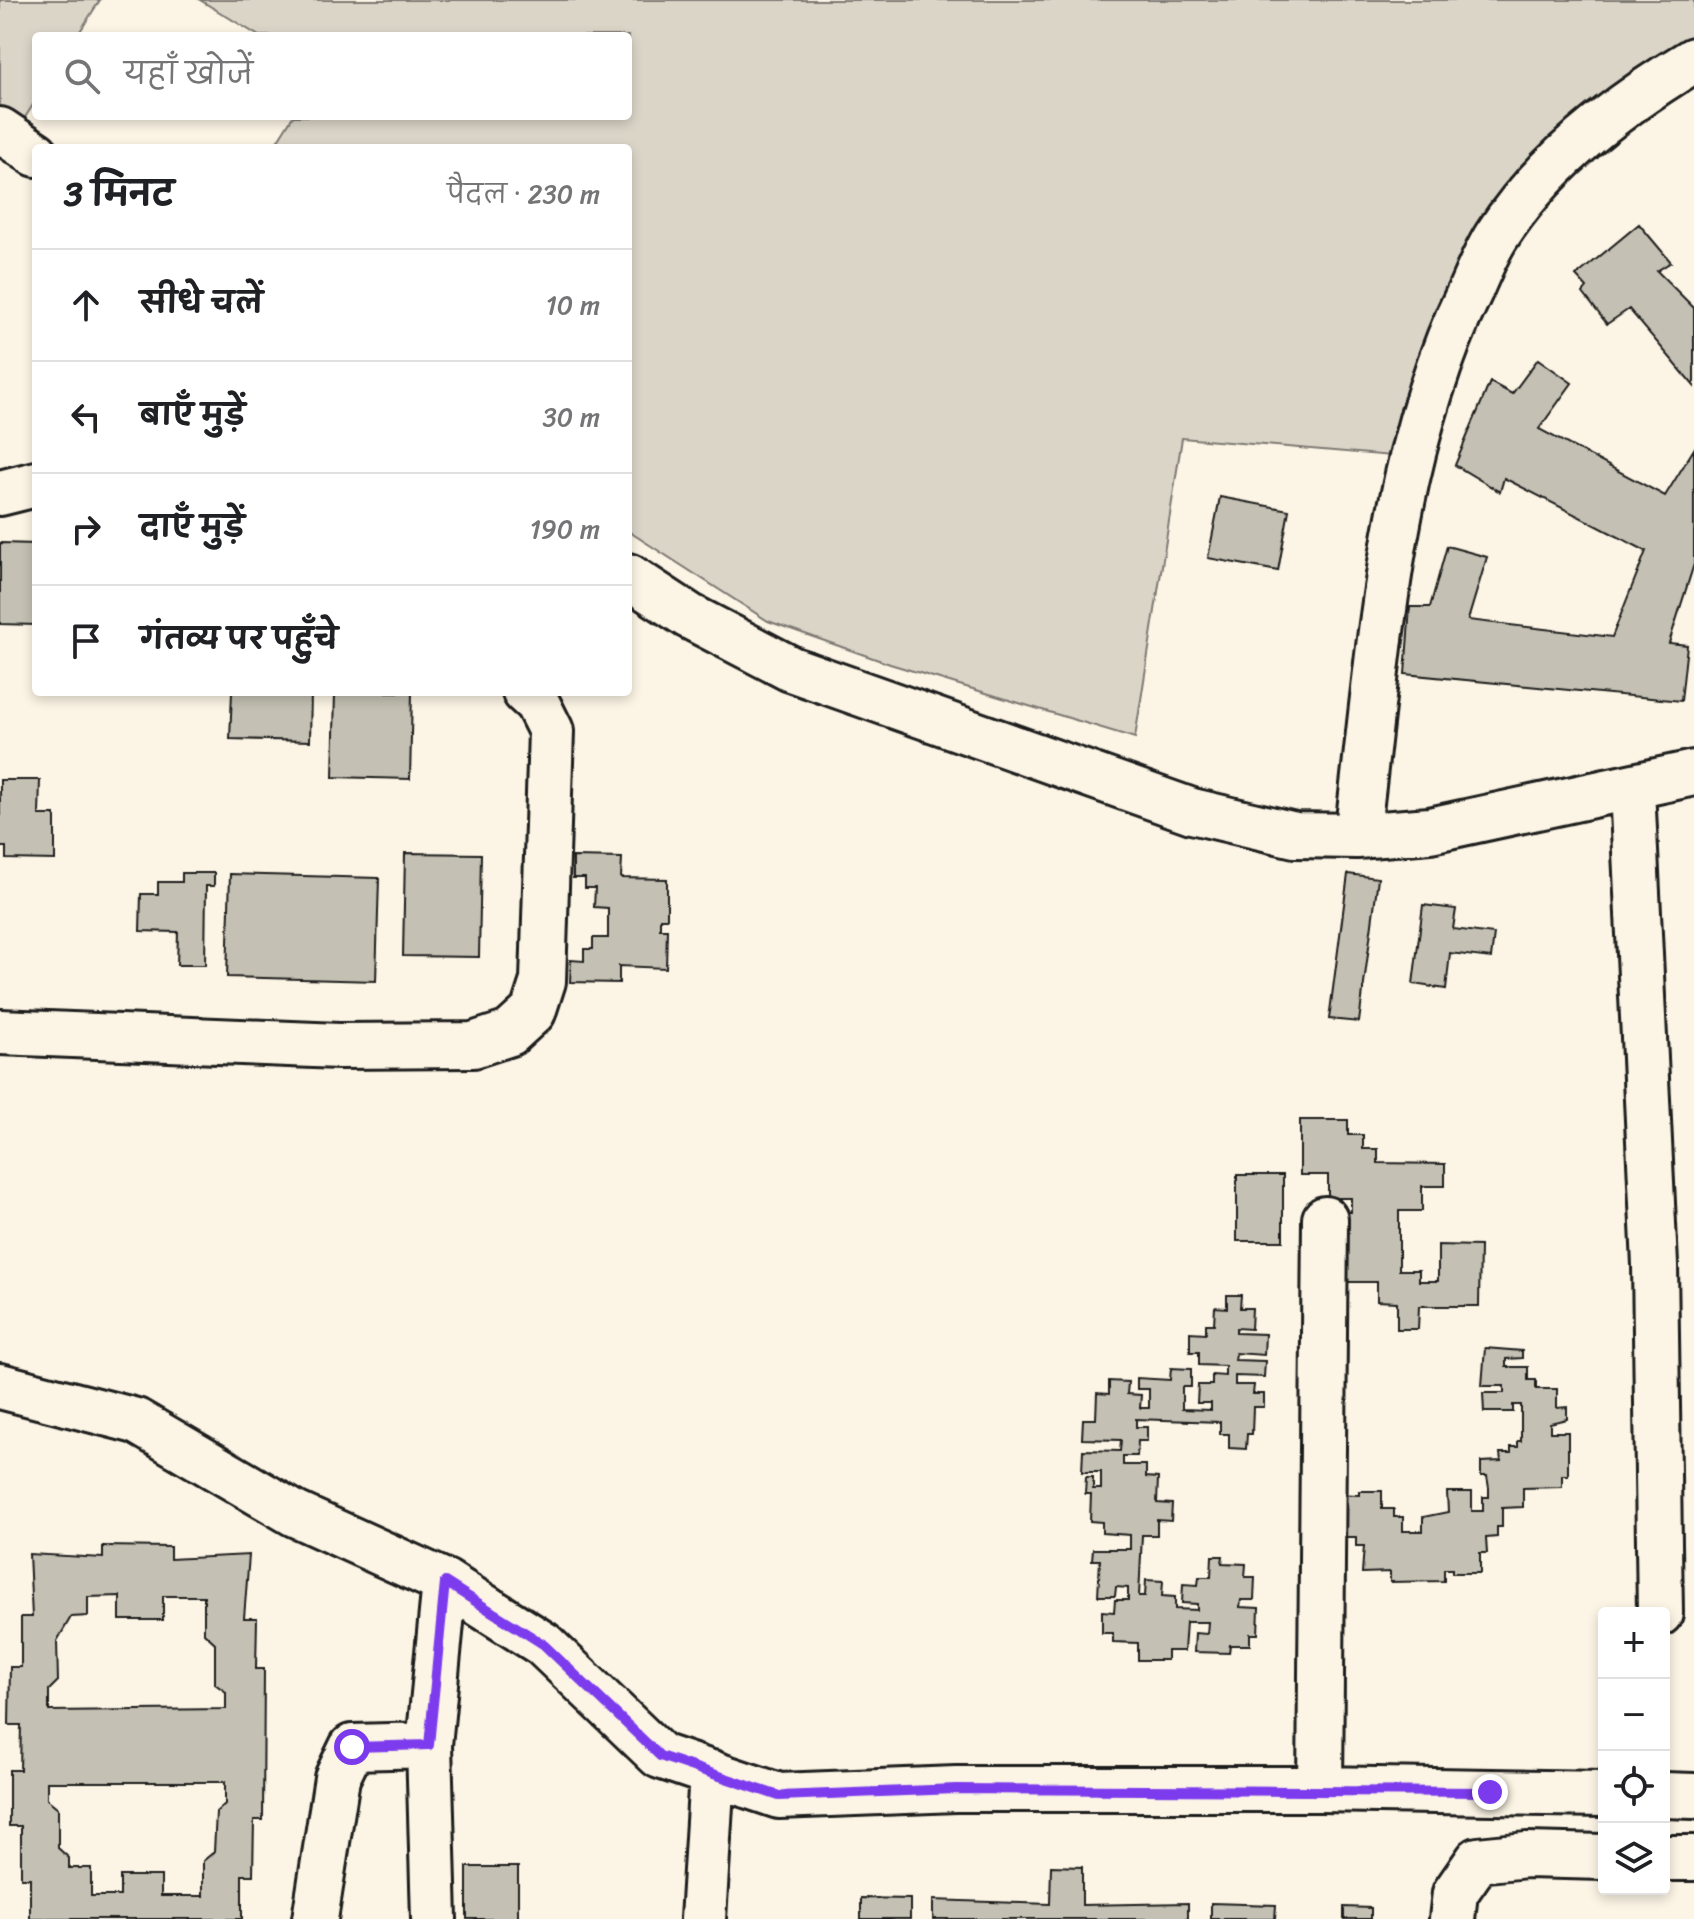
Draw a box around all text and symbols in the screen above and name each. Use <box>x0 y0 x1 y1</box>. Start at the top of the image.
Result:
search box <box>32 32 632 120</box>
text: यहाँ खोजें <box>124 47 253 101</box>
icon: search <box>60 54 104 98</box>
text: 3 मिनट <box>64 164 174 224</box>
text: पैदल · 230 m <box>447 171 600 217</box>
text: सीधे चलें <box>140 276 263 330</box>
text: 10 m <box>546 282 600 328</box>
icon: ahead <box>64 283 108 327</box>
text: बाएँ मुड़ें <box>140 388 245 442</box>
text: 30 m <box>543 394 600 440</box>
icon: left <box>64 395 108 439</box>
text: दाएँ मुड़ें <box>140 500 245 554</box>
text: 190 m <box>530 506 600 552</box>
icon: right <box>64 507 108 551</box>
text: गंतव्य पर पहुँचे <box>140 612 338 666</box>
icon: arrive <box>64 619 108 663</box>
map controls <box>1598 1607 1670 1895</box>
button: + <box>1598 1607 1670 1679</box>
button: − <box>1598 1679 1670 1751</box>
route start <box>334 1729 370 1765</box>
button: locate <box>1598 1751 1670 1823</box>
route end <box>1472 1774 1508 1810</box>
button: layers <box>1598 1823 1670 1895</box>

